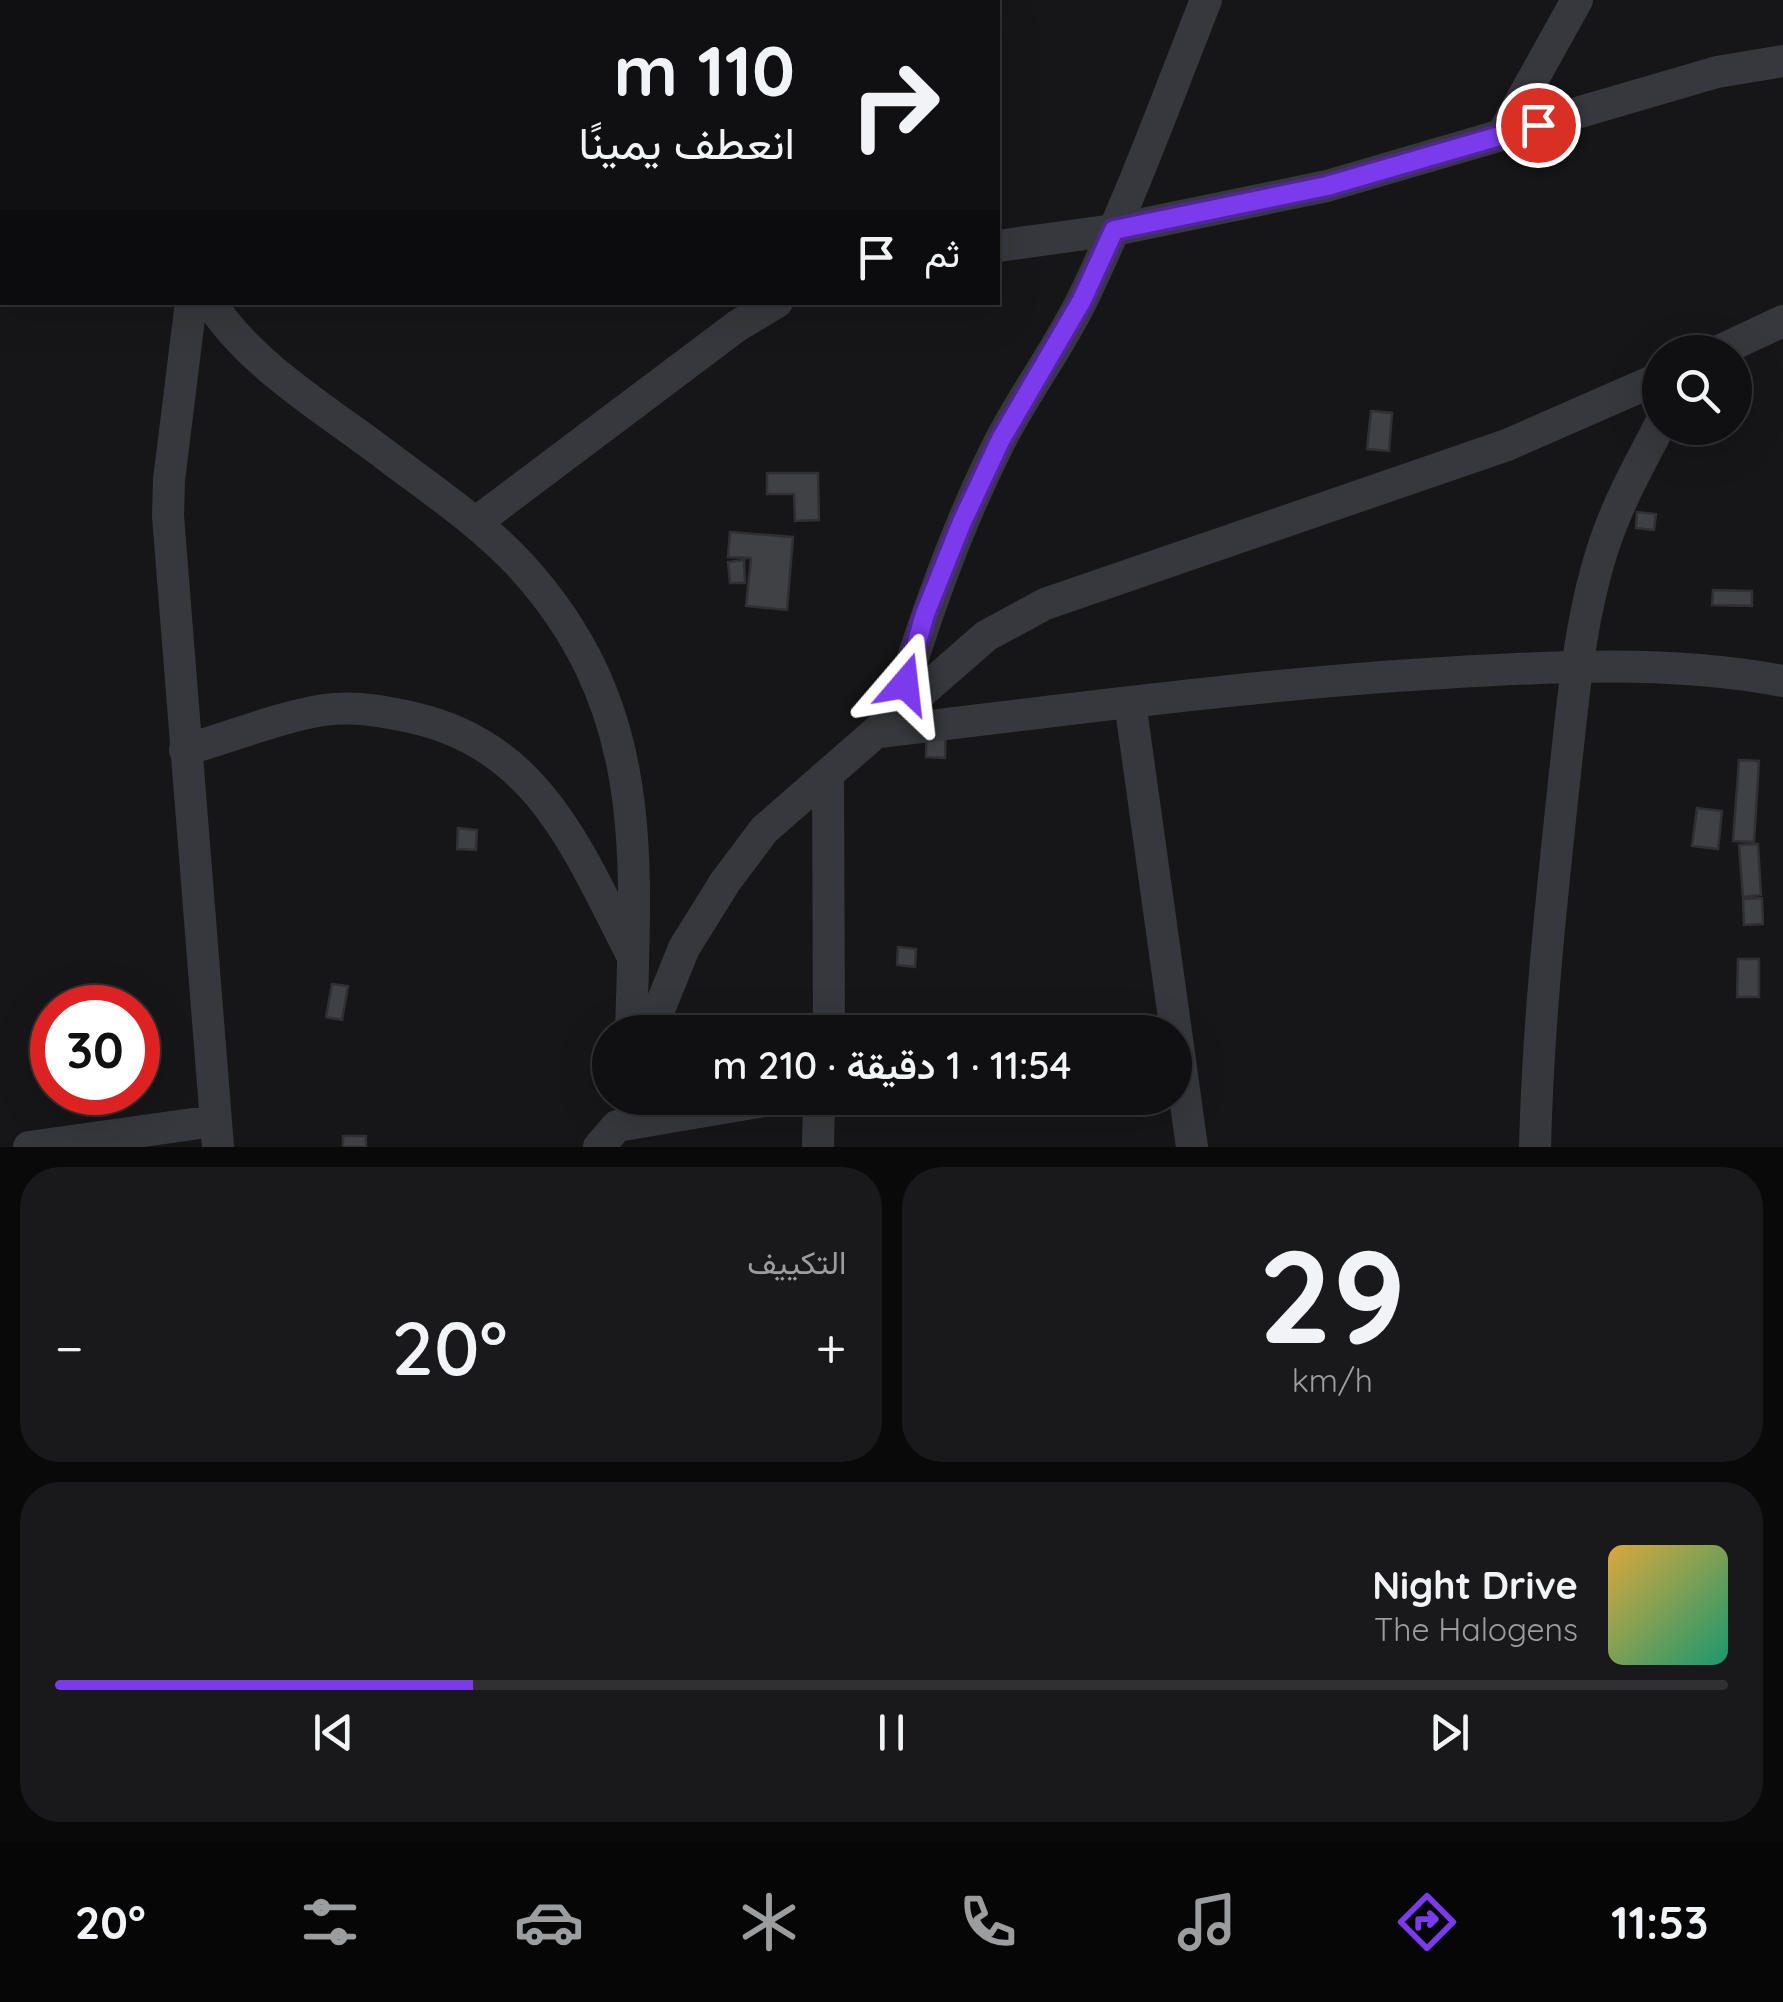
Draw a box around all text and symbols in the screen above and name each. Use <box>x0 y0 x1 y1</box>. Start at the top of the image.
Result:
text: 110 m <box>613 26 795 114</box>
icon: right <box>830 40 960 170</box>
pin <box>1496 83 1581 168</box>
icon: arrive <box>1511 98 1566 153</box>
text: انعطف يمينًا <box>578 114 795 170</box>
text: ثم <box>924 229 960 277</box>
icon: arrive <box>849 230 904 285</box>
map controls <box>1642 335 1752 445</box>
button: search <box>1642 335 1752 445</box>
position arrow <box>853 632 957 736</box>
speed limit sign: 30 <box>30 985 160 1115</box>
text: 11:54 · 1 دقيقة · 210 m <box>713 1041 1071 1089</box>
text: 29 <box>1258 1213 1406 1376</box>
text: التكييف <box>747 1242 847 1282</box>
text: 20° <box>392 1300 507 1394</box>
text: − <box>55 1313 84 1382</box>
text: + <box>816 1313 847 1382</box>
text: km/h <box>1292 1360 1373 1400</box>
text: Night Drive <box>1372 1561 1578 1609</box>
text: The Halogens <box>1374 1609 1578 1649</box>
icon: previous <box>306 1705 361 1760</box>
icon: pause <box>864 1705 919 1760</box>
icon: next <box>1422 1705 1477 1760</box>
icon: filters <box>295 1887 365 1957</box>
icon: car <box>514 1887 584 1957</box>
icon: climate <box>734 1887 804 1957</box>
icon: phone <box>953 1887 1023 1957</box>
icon: music <box>1172 1887 1242 1957</box>
icon: directions <box>1392 1887 1462 1957</box>
text: 20° <box>75 1894 146 1950</box>
text: 11:53 <box>1611 1894 1708 1950</box>

